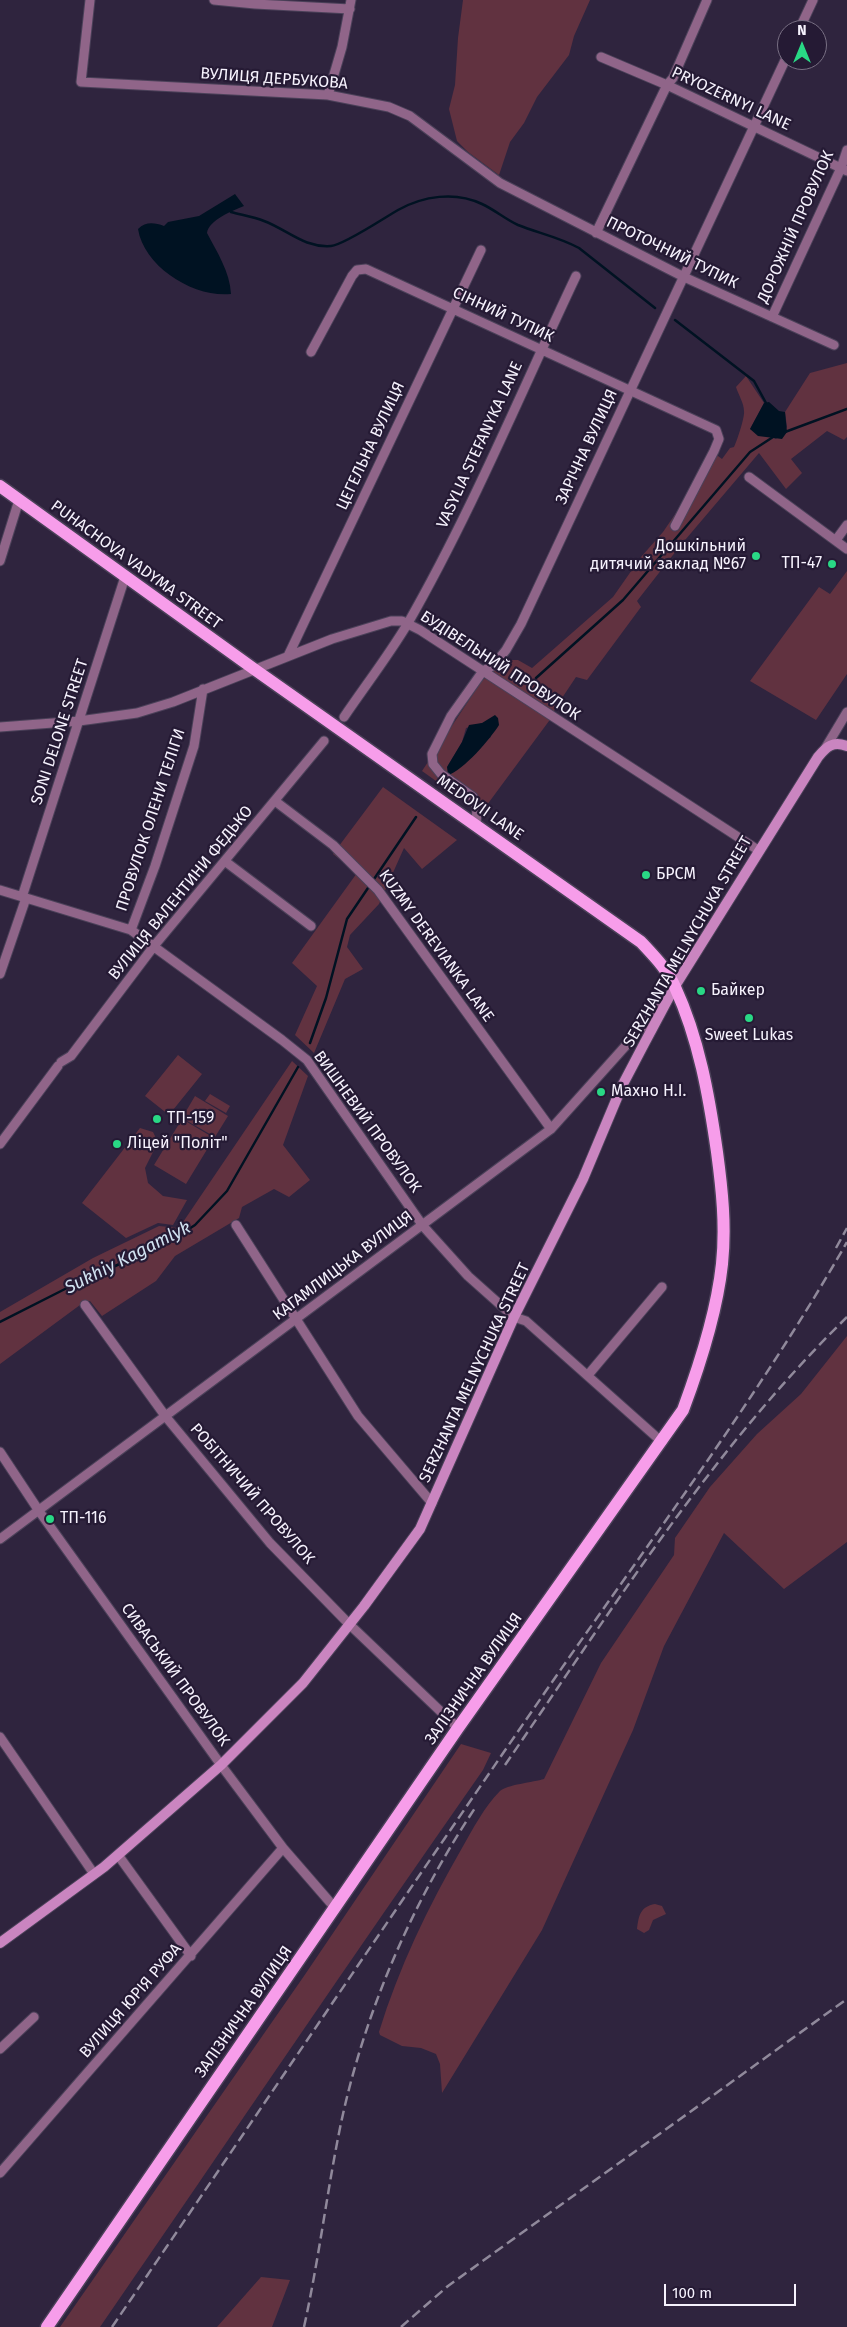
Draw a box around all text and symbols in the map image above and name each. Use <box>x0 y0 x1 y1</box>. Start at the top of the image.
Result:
north arrow <box>777 20 827 70</box>
text: N <box>797 22 807 39</box>
street label: PRYOZERNYI LANE <box>668 63 794 135</box>
street label: ВУЛИЦЯ ДЕРБУКОВА <box>200 64 348 94</box>
street label: ДОРОЖНІЙ ПРОВУЛОК <box>754 148 838 306</box>
street label: ПРОТОЧНИЙ ТУПИК <box>603 213 741 293</box>
street label: СІННИЙ ТУПИК <box>449 283 557 347</box>
street label: VASYLIA STEFANYKA LANE <box>433 359 527 531</box>
street label: ЦЕГЕЛЬНА ВУЛИЦЯ <box>333 379 409 513</box>
street label: ЗАРІЧНА ВУЛИЦЯ <box>552 386 622 508</box>
street label: PUHACHOVA VADYMA STREET <box>47 497 225 633</box>
place label: Дошкільний дитячий заклад №67 <box>590 537 746 575</box>
marker: Дошкільний дитячий заклад №67 <box>750 550 762 562</box>
place label: ТП-47 <box>781 554 822 574</box>
marker: ТП-47 <box>826 558 838 570</box>
street label: БУДІВЕЛЬНИЙ ПРОВУЛОК <box>417 607 583 725</box>
street label: SONI DELONE STREET <box>27 657 93 807</box>
street label: ПРОВУЛОК ОЛЕНИ ТЕЛІГИ <box>112 726 190 914</box>
street label: MEDOVII LANE <box>433 771 527 845</box>
street label: ВУЛИЦЯ ВАЛЕНТИНИ ФЕДЬКО <box>105 802 257 984</box>
street label: SERZHANTA MELNYCHUKA STREET <box>620 833 756 1051</box>
place label: БРСМ <box>656 865 696 885</box>
street label: KUZMY DEREVIANKA LANE <box>374 866 498 1026</box>
marker: БРСМ <box>640 869 652 881</box>
place label: Байкер <box>711 981 765 1001</box>
marker: Байкер <box>695 985 707 997</box>
marker: Sweet Lukas <box>743 1012 755 1024</box>
place label: Sweet Lukas <box>705 1026 793 1046</box>
street label: ВИШНЕВИЙ ПРОВУЛОК <box>309 1047 425 1197</box>
place label: Махно Н.І. <box>611 1082 686 1102</box>
marker: Махно Н.І. <box>595 1086 607 1098</box>
place label: ТП-159 <box>167 1109 215 1129</box>
marker: ТП-159 <box>151 1113 163 1125</box>
place label: Ліцей "Політ" <box>127 1134 228 1154</box>
marker: Ліцей "Політ" <box>111 1138 123 1150</box>
street label: КАГАМЛИЦЬКА ВУЛИЦЯ <box>269 1207 417 1325</box>
water label: Sukhiy Kagamlyk <box>61 1217 195 1299</box>
street label: SERZHANTA MELNYCHUKA STREET <box>416 1260 534 1486</box>
street label: РОБІТНИЧИЙ ПРОВУЛОК <box>186 1420 318 1568</box>
place label: ТП-116 <box>60 1509 107 1529</box>
marker: ТП-116 <box>44 1513 56 1525</box>
street label: СИВАСЬКИЙ ПРОВУЛОК <box>117 1600 233 1750</box>
street label: ЗАЛІЗНИЧНА ВУЛИЦЯ <box>421 1609 527 1749</box>
street label: ВУЛИЦЯ ЮРІЯ РУФА <box>76 1940 186 2062</box>
street label: ЗАЛІЗНИЧНА ВУЛИЦЯ <box>191 1942 297 2082</box>
scale bar <box>667 2274 800 2306</box>
text: 100 m <box>672 2284 712 2302</box>

